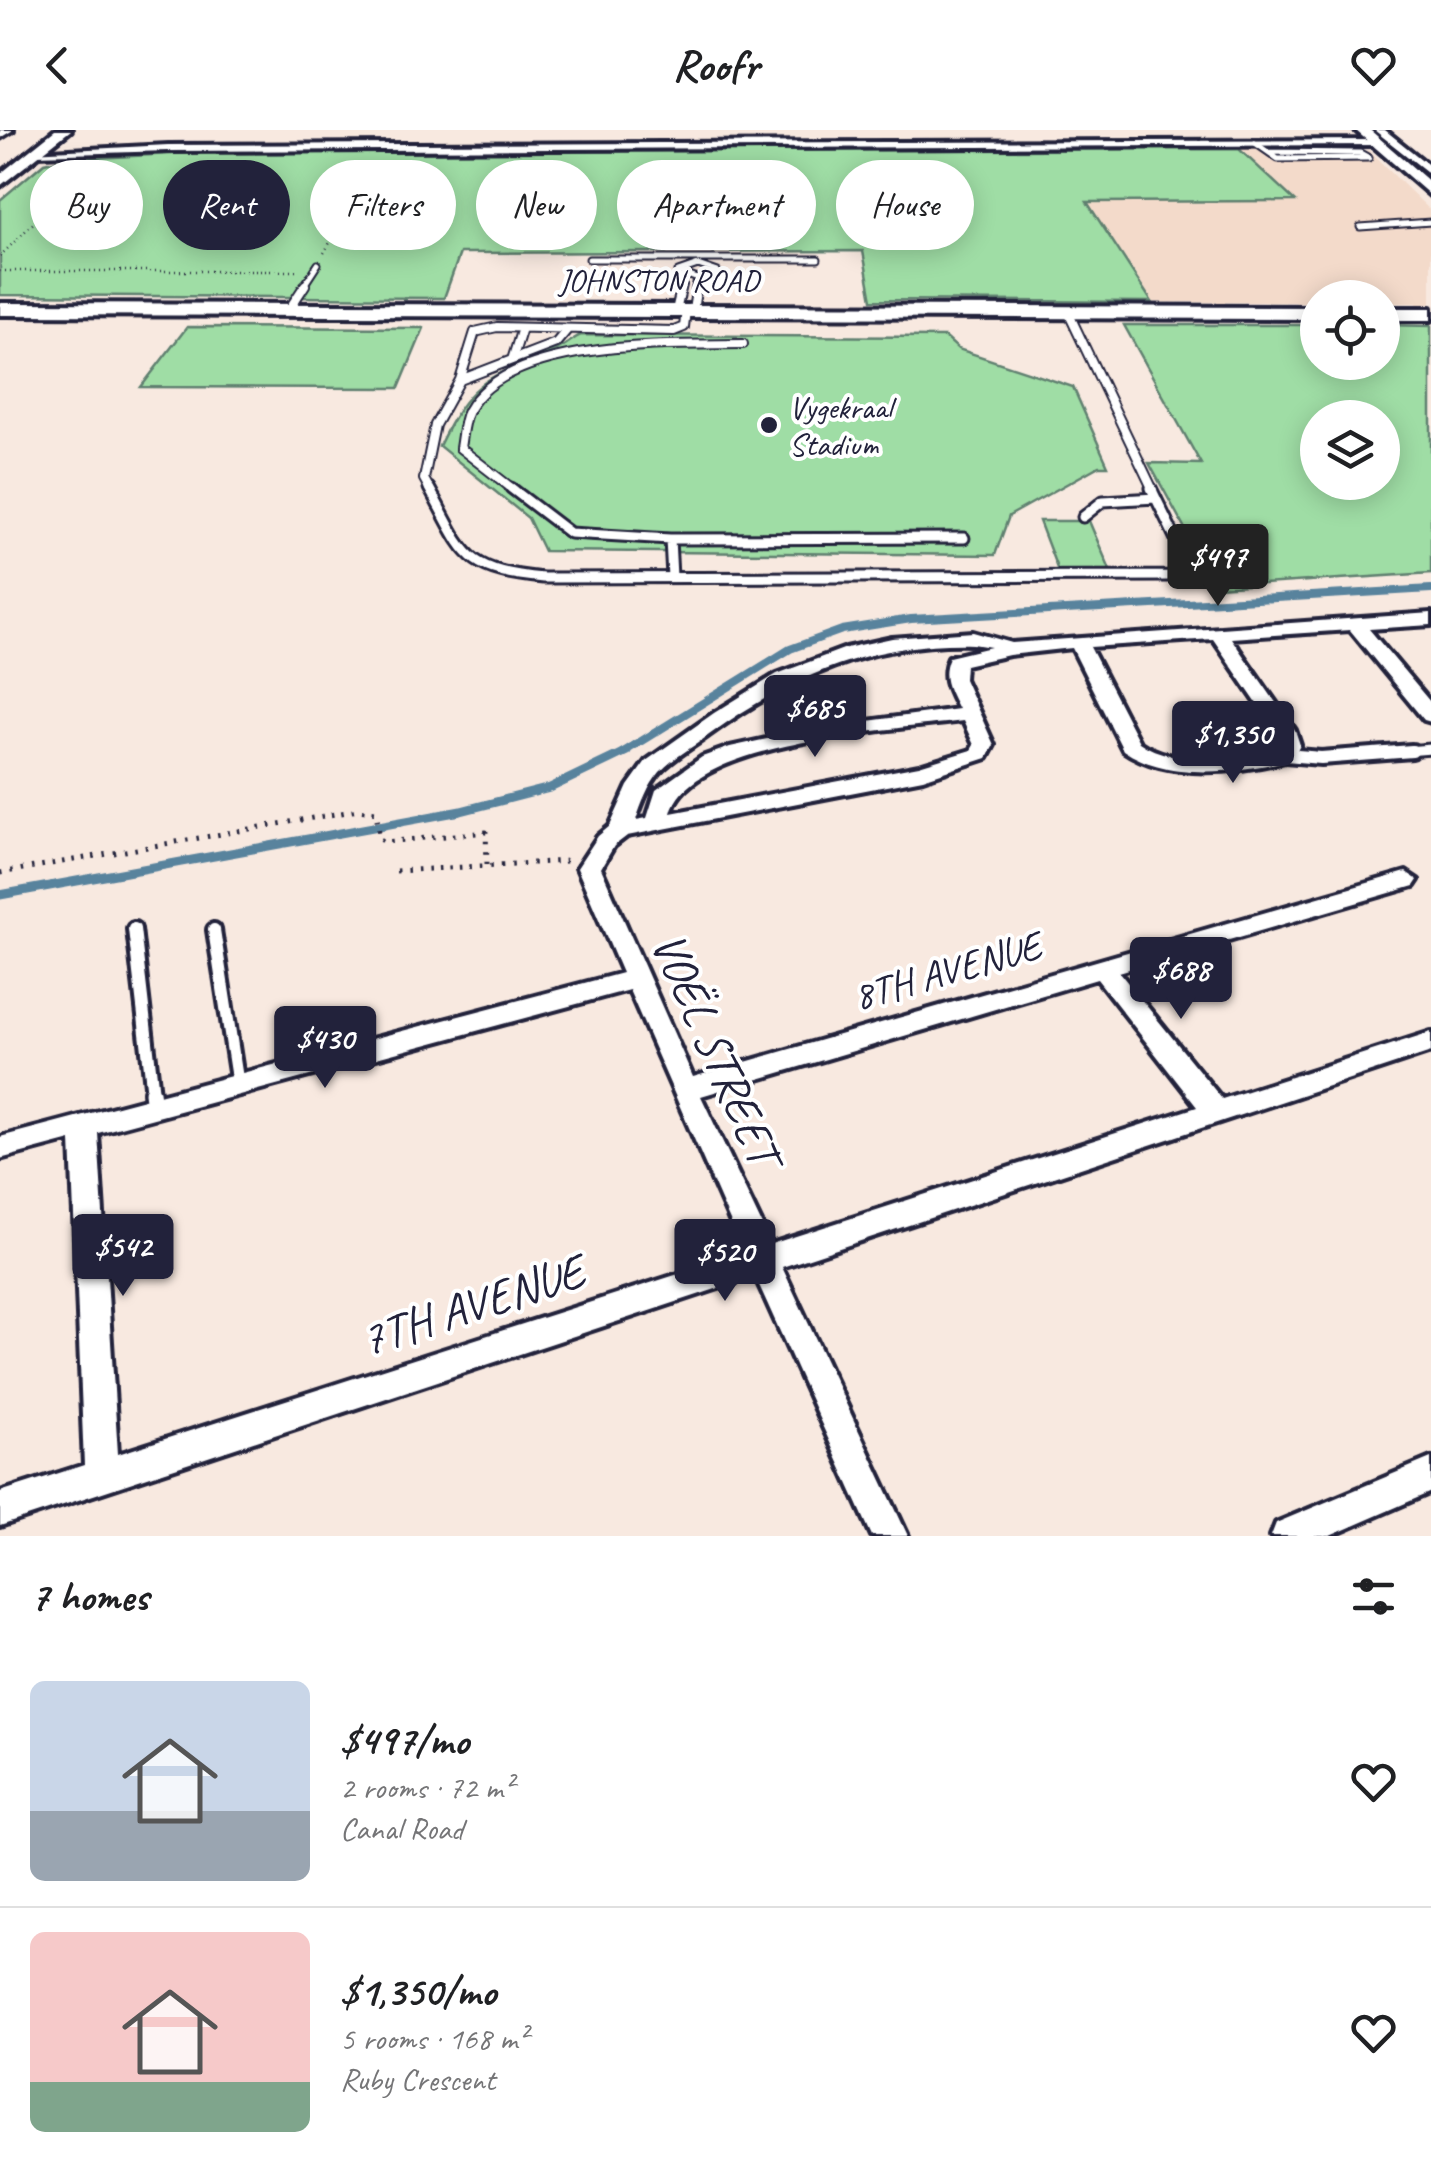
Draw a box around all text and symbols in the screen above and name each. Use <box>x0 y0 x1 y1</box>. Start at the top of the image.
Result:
text: Roofr <box>672 37 759 94</box>
icon: back <box>30 38 85 93</box>
icon: heart <box>1346 38 1401 93</box>
chip: Buy <box>30 160 143 250</box>
chip: Rent <box>163 160 290 250</box>
chip: Filters <box>310 160 456 250</box>
chip: New <box>476 160 597 250</box>
chip: Apartment <box>617 160 816 250</box>
chip: House <box>836 160 974 250</box>
street label: JOHNSTON ROAD <box>557 260 762 301</box>
map controls <box>1300 280 1400 500</box>
button: locate <box>1300 280 1400 380</box>
place label: Vygekraal Stadium <box>789 387 898 465</box>
button: layers <box>1300 400 1400 500</box>
marker: Vygekraal Stadium <box>758 414 780 436</box>
pin: $497 <box>1159 524 1277 609</box>
text: $497 <box>1189 536 1247 577</box>
pin: $685 <box>756 675 874 760</box>
text: $685 <box>786 687 844 728</box>
pin: $1,350 <box>1152 701 1314 786</box>
text: $1,350 <box>1194 713 1272 754</box>
street label: 8TH AVENUE <box>848 919 1051 1022</box>
street label: VOËL STREET <box>638 923 798 1183</box>
pin: $688 <box>1122 937 1240 1022</box>
text: $688 <box>1152 949 1210 990</box>
pin: $430 <box>266 1006 384 1091</box>
text: $430 <box>296 1018 354 1059</box>
pin: $542 <box>64 1214 182 1299</box>
pin: $520 <box>666 1219 784 1304</box>
text: $542 <box>94 1226 152 1267</box>
text: $520 <box>696 1231 754 1272</box>
street label: 7TH AVENUE <box>353 1239 596 1369</box>
icon: filters <box>1346 1569 1401 1624</box>
text: 7 homes <box>30 1570 148 1623</box>
text: $497/mo <box>340 1714 469 1767</box>
icon: home <box>110 1721 230 1841</box>
icon: heart <box>1346 1754 1401 1809</box>
text: 2 rooms · 72 m² <box>340 1767 513 1808</box>
text: Canal Road <box>340 1808 463 1849</box>
text: $1,350/mo <box>340 1965 496 2018</box>
icon: home <box>110 1972 230 2092</box>
icon: heart <box>1346 2005 1401 2060</box>
text: 5 rooms · 168 m² <box>340 2018 527 2059</box>
text: Ruby Crescent <box>340 2059 495 2100</box>

